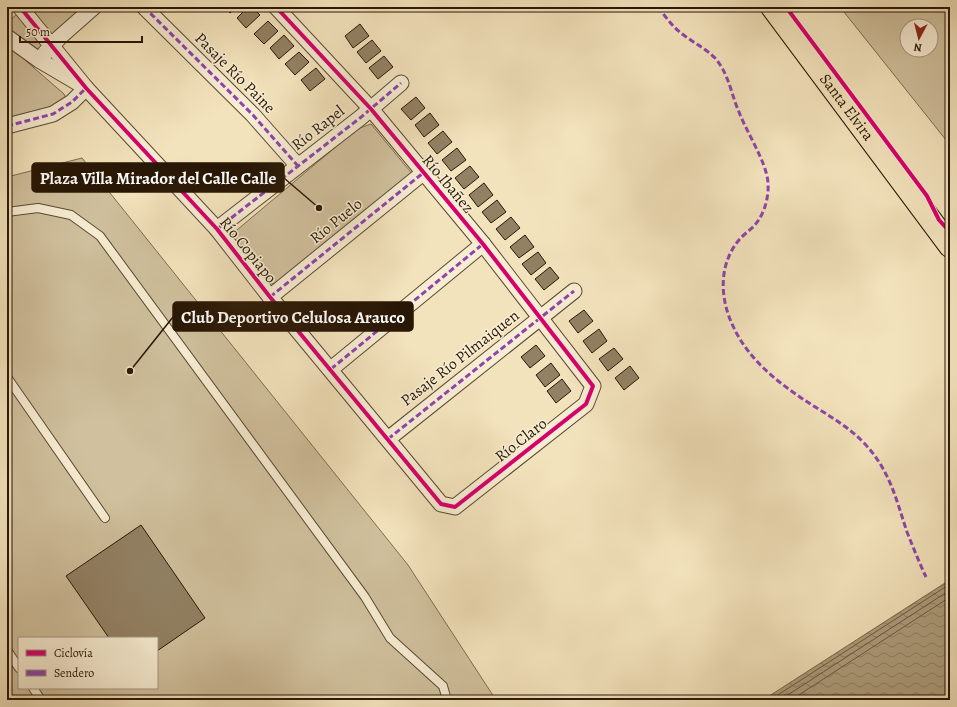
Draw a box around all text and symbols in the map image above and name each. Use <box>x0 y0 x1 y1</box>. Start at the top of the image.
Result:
scale bar <box>20 18 142 44</box>
north arrow <box>899 18 939 58</box>
text: 50 m <box>26 24 50 40</box>
street label: Pasaje Río Paine <box>190 28 280 118</box>
text: N <box>913 39 923 55</box>
street label: Santa Elvira <box>814 69 879 146</box>
street label: Río Rapel <box>287 100 349 156</box>
street label: Río Ibañez <box>417 150 479 218</box>
callout: Plaza Villa Mirador del Calle Calle <box>32 163 284 192</box>
text: Plaza Villa Mirador del Calle Calle <box>40 167 276 190</box>
street label: Río Puelo <box>305 193 367 249</box>
street label: Río Copiapo <box>214 212 282 288</box>
callout: Club Deportivo Celulosa Arauco <box>173 302 413 331</box>
street label: Pasaje Río Pilmaiquen <box>396 305 524 411</box>
text: Club Deportivo Celulosa Arauco <box>181 306 405 329</box>
street label: Río Claro <box>490 413 552 467</box>
legend <box>18 637 158 689</box>
text: Ciclovía <box>54 645 93 661</box>
text: Sendero <box>54 665 94 681</box>

